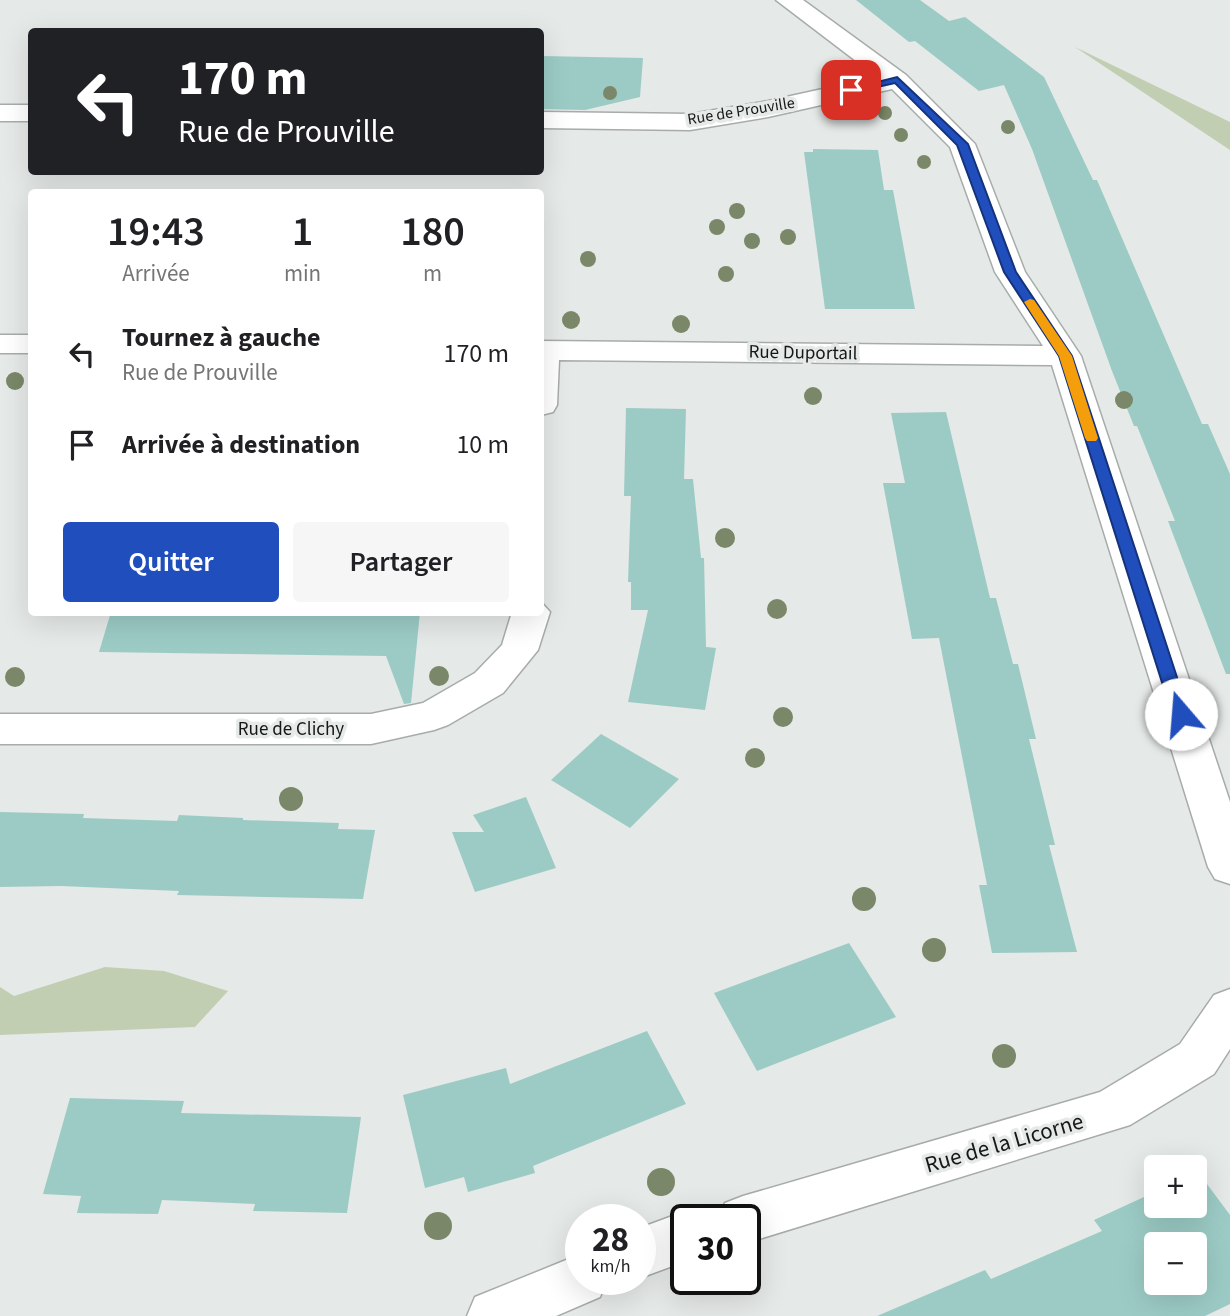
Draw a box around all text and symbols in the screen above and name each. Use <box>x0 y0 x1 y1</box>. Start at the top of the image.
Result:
text: 170 m <box>178 44 307 114</box>
icon: left <box>63 56 154 147</box>
pin <box>821 60 881 120</box>
icon: arrive <box>832 71 870 109</box>
street label: Rue de Prouville <box>686 92 796 130</box>
text: Rue de Prouville <box>178 109 395 155</box>
text: 19:43 <box>107 202 205 262</box>
text: 1 <box>292 202 313 262</box>
text: 180 <box>400 202 465 262</box>
text: Arrivée <box>122 257 190 290</box>
text: min <box>284 257 321 290</box>
text: m <box>423 257 442 290</box>
text: Tournez à gauche <box>122 319 321 356</box>
icon: left <box>63 335 101 373</box>
text: 170 m <box>443 335 509 372</box>
street label: Rue Duportail <box>748 339 858 367</box>
text: Rue de Prouville <box>122 356 278 389</box>
icon: arrive <box>63 426 101 464</box>
text: Arrivée à destination <box>122 426 360 463</box>
text: 10 m <box>456 426 509 463</box>
button: Quitter <box>63 522 279 602</box>
button: Partager <box>293 522 509 602</box>
position arrow <box>1144 677 1218 751</box>
street label: Rue de Clichy <box>238 716 344 743</box>
street label: Rue de la Licorne <box>921 1105 1087 1181</box>
map controls <box>1144 1155 1207 1295</box>
button: + <box>1144 1155 1207 1218</box>
speed limit sign: 30 <box>670 1204 761 1295</box>
text: 28 <box>592 1215 629 1265</box>
button: − <box>1144 1232 1207 1295</box>
text: km/h <box>591 1254 630 1279</box>

